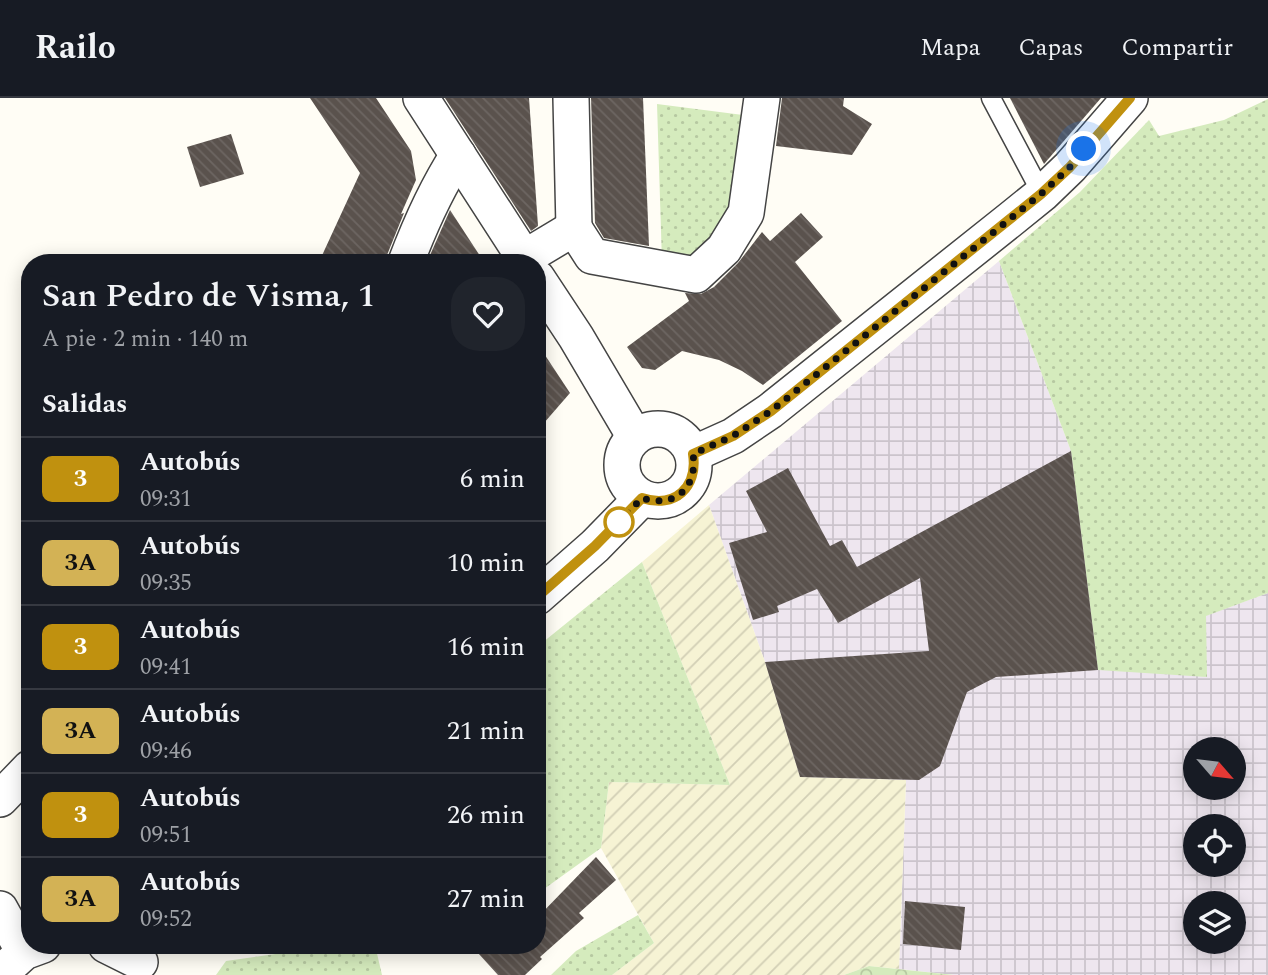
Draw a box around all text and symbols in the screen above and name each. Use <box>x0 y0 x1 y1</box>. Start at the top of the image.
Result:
text: Railo <box>35 23 116 73</box>
text: Mapa <box>920 30 980 66</box>
text: Capas <box>1018 30 1083 66</box>
text: Compartir <box>1121 30 1233 66</box>
your location <box>1066 131 1101 166</box>
text: San Pedro de Visma, 1 <box>42 271 375 321</box>
button: heart <box>451 277 525 351</box>
text: A pie · 2 min · 140 m <box>42 322 248 357</box>
text: Salidas <box>42 384 127 424</box>
text: Autobús <box>140 442 241 482</box>
text: 6 min <box>460 459 525 499</box>
text: 3 <box>74 461 87 497</box>
text: 09:31 <box>140 482 192 517</box>
unlabelled marker <box>604 507 634 537</box>
text: Autobús <box>140 526 241 566</box>
text: 10 min <box>447 543 525 583</box>
text: 3A <box>64 545 97 581</box>
text: 09:35 <box>140 566 192 601</box>
text: Autobús <box>140 610 241 650</box>
text: 16 min <box>447 627 525 667</box>
text: 3 <box>74 629 87 665</box>
text: 09:41 <box>140 650 192 685</box>
text: Autobús <box>140 694 241 734</box>
text: 21 min <box>447 711 525 751</box>
text: 3A <box>64 713 97 749</box>
text: 09:46 <box>140 734 192 769</box>
north arrow <box>1183 737 1246 800</box>
map controls <box>1183 737 1246 954</box>
text: Autobús <box>140 778 241 818</box>
text: 26 min <box>447 795 525 835</box>
text: 3 <box>74 797 87 833</box>
button: locate <box>1183 814 1246 877</box>
text: 09:51 <box>140 818 192 853</box>
text: Autobús <box>140 862 241 902</box>
text: 27 min <box>447 879 525 919</box>
text: 3A <box>64 881 97 917</box>
button: layers <box>1183 891 1246 954</box>
text: 09:52 <box>140 902 192 937</box>

